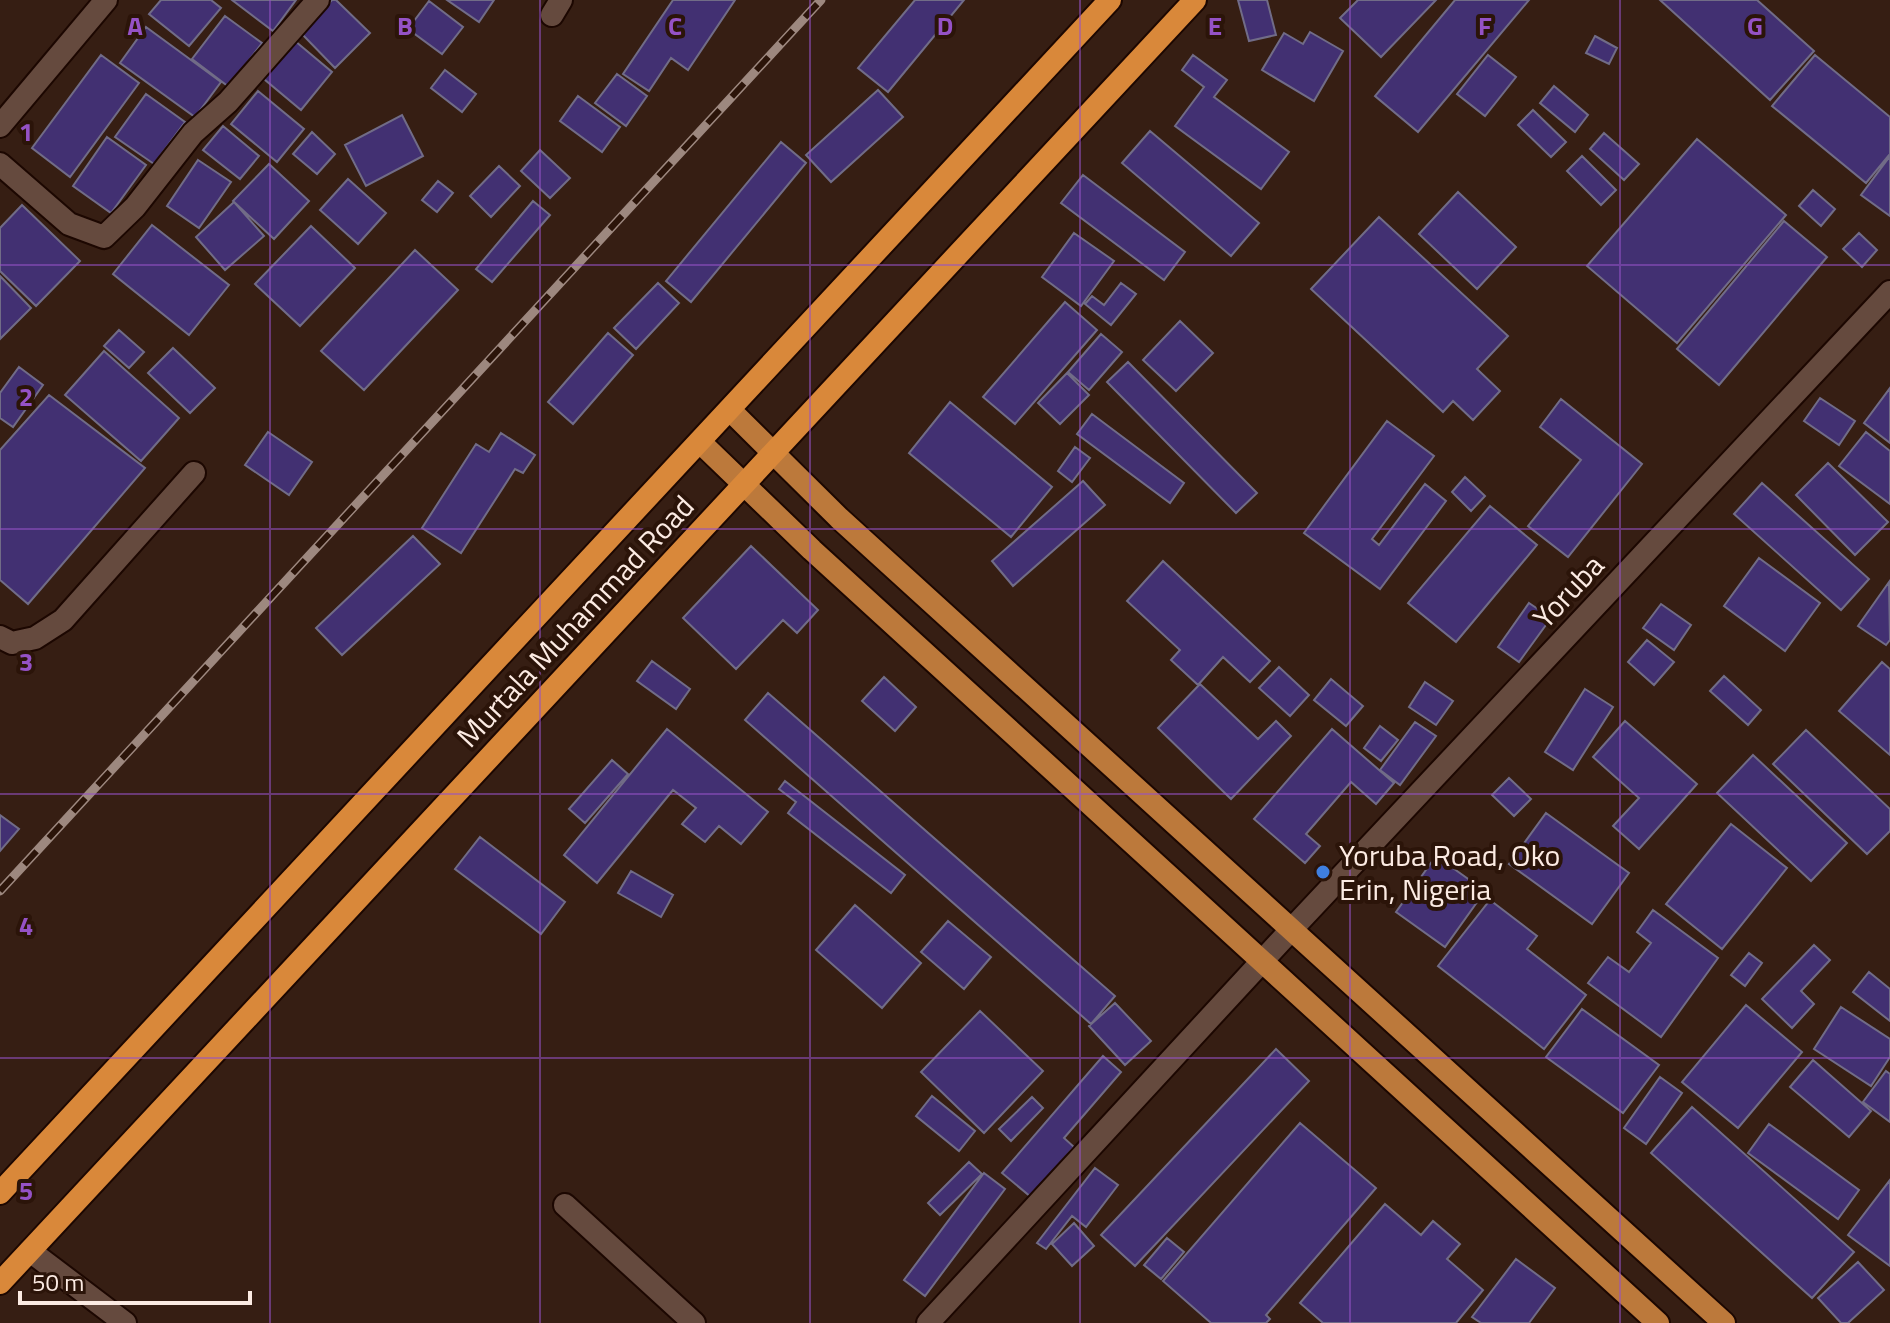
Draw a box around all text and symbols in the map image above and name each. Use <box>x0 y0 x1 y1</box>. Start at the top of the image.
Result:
text: A <box>127 6 143 45</box>
text: B <box>397 6 413 45</box>
text: C <box>668 6 682 45</box>
text: D <box>937 6 953 45</box>
text: E <box>1208 6 1222 45</box>
text: F <box>1478 6 1492 45</box>
text: G <box>1747 6 1763 45</box>
text: 1 <box>19 112 33 151</box>
text: 2 <box>19 377 33 416</box>
street label: Murtala Muhammad Road <box>445 484 705 758</box>
street label: Yoruba <box>1522 544 1614 638</box>
text: 3 <box>19 642 33 681</box>
place label: Yoruba Road, Oko Erin, Nigeria <box>1339 832 1560 912</box>
marker: Yoruba Road, Oko Erin, Nigeria <box>1314 863 1332 881</box>
text: 4 <box>19 906 33 945</box>
text: 5 <box>19 1171 33 1210</box>
scale bar <box>20 1255 250 1305</box>
text: 50 m <box>32 1264 84 1300</box>

